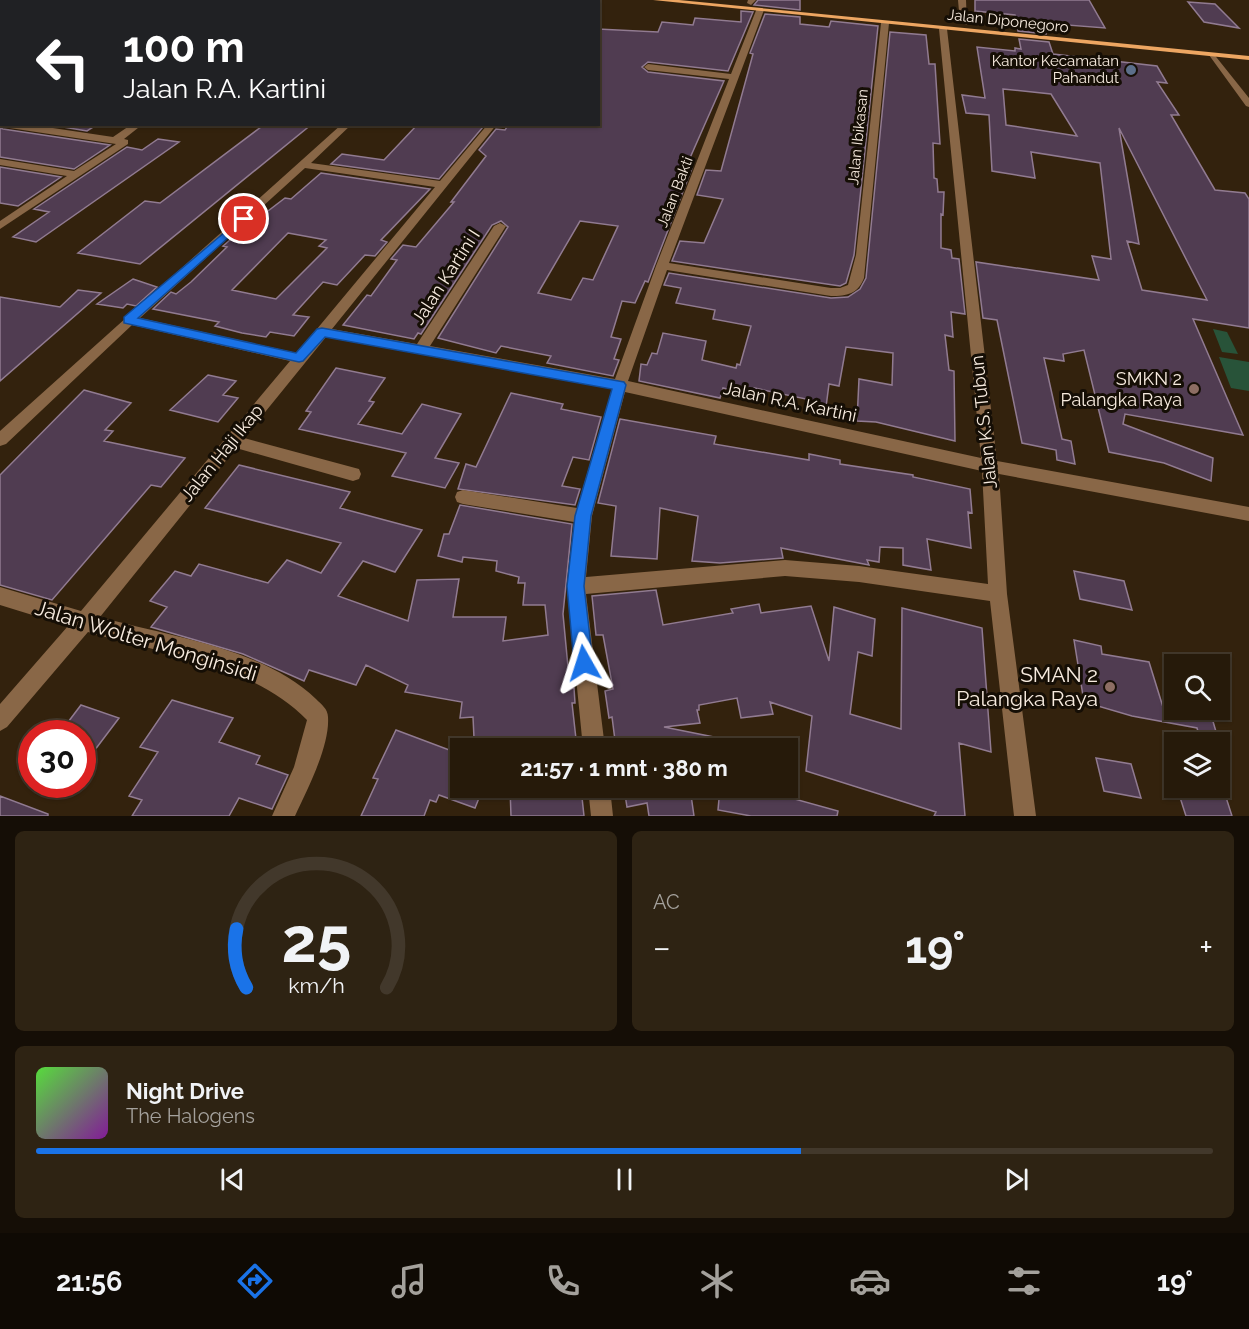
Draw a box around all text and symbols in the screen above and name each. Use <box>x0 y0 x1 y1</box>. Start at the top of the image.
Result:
street label: Jalan Diponegoro <box>946 6 1070 36</box>
text: 100 m <box>123 23 245 72</box>
icon: left <box>24 24 102 102</box>
place label: Kantor Kecamatan Pahandut <box>992 52 1119 87</box>
marker: Kantor Kecamatan Pahandut <box>1124 63 1138 77</box>
text: Jalan R.A. Kartini <box>123 73 326 104</box>
street label: Jalan Ibikasan <box>844 88 872 186</box>
street label: Jalan Bakti <box>653 154 697 230</box>
pin <box>218 193 269 244</box>
icon: arrive <box>227 202 260 235</box>
street label: Jalan Kartini I <box>407 225 484 328</box>
street label: Jalan K.S. Tubun <box>966 354 1001 490</box>
place label: SMKN 2 Palangka Raya <box>1060 368 1182 410</box>
street label: Jalan R.A. Kartini <box>722 377 859 426</box>
marker: SMKN 2 Palangka Raya <box>1187 382 1201 396</box>
street label: Jalan Haji Ikap <box>176 400 267 505</box>
street label: Jalan Wolter Monginsidi <box>32 595 260 686</box>
position arrow <box>552 631 616 695</box>
map controls <box>1164 654 1230 798</box>
button: search <box>1164 654 1230 720</box>
place label: SMAN 2 Palangka Raya <box>956 662 1098 711</box>
marker: SMAN 2 Palangka Raya <box>1103 680 1117 694</box>
speed limit sign: 30 <box>18 720 96 798</box>
button: layers <box>1164 732 1230 798</box>
text: 21:57 · 1 mnt · 380 m <box>520 755 728 781</box>
text: AC <box>653 890 680 914</box>
text: 25 <box>281 903 351 977</box>
text: 19° <box>905 921 965 974</box>
text: − <box>653 928 671 967</box>
text: + <box>1199 928 1213 967</box>
text: km/h <box>288 973 344 998</box>
text: Night Drive <box>126 1078 244 1104</box>
text: The Halogens <box>126 1104 255 1128</box>
icon: previous <box>216 1163 249 1196</box>
icon: pause <box>608 1163 641 1196</box>
icon: next <box>1000 1163 1033 1196</box>
icon: directions <box>234 1260 276 1302</box>
icon: music <box>388 1260 430 1302</box>
icon: phone <box>542 1260 584 1302</box>
icon: climate <box>696 1260 738 1302</box>
icon: car <box>849 1260 891 1302</box>
icon: filters <box>1003 1260 1045 1302</box>
text: 21:56 <box>56 1266 122 1297</box>
text: 19° <box>1157 1266 1193 1297</box>

